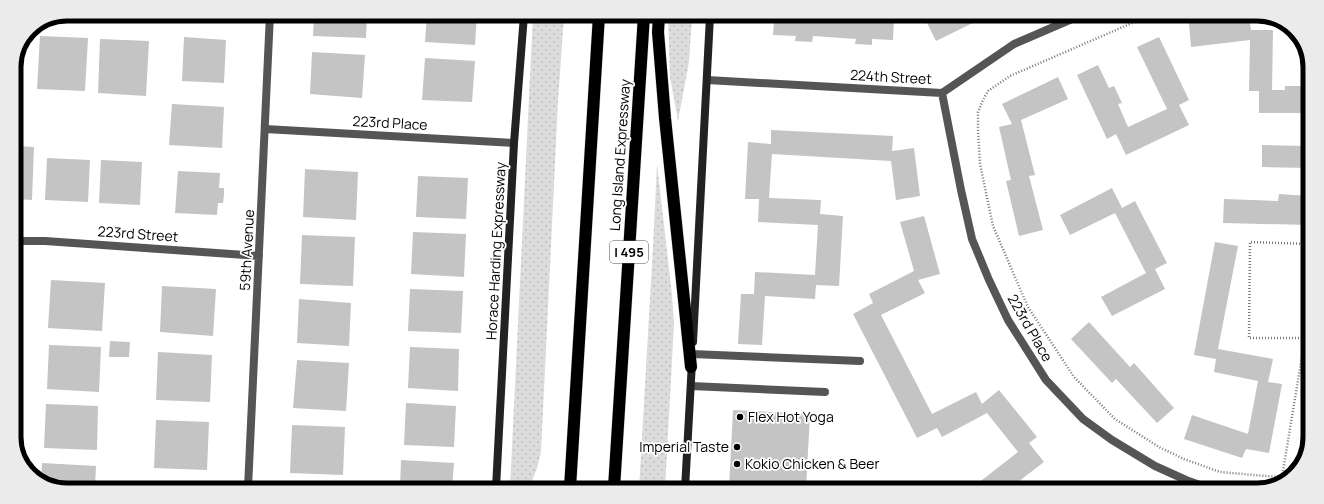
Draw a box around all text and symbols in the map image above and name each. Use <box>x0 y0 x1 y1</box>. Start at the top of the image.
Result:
street label: 224th Street <box>850 65 933 88</box>
street label: Long Island Expressway <box>605 78 634 231</box>
street label: 223rd Place <box>352 111 428 134</box>
street label: Horace Harding Expressway <box>481 161 510 341</box>
street label: 59th Avenue <box>235 209 258 291</box>
street label: 223rd Street <box>97 221 179 246</box>
road number: I 495 <box>610 241 648 263</box>
street label: 223rd Place <box>1003 291 1057 365</box>
place label: Flex Hot Yoga <box>748 407 834 426</box>
marker: Flex Hot Yoga <box>735 412 745 422</box>
place label: Imperial Taste <box>639 437 729 456</box>
marker: Imperial Taste <box>732 442 742 452</box>
place label: Kokio Chicken & Beer <box>745 454 879 473</box>
marker: Kokio Chicken & Beer <box>732 459 742 469</box>

